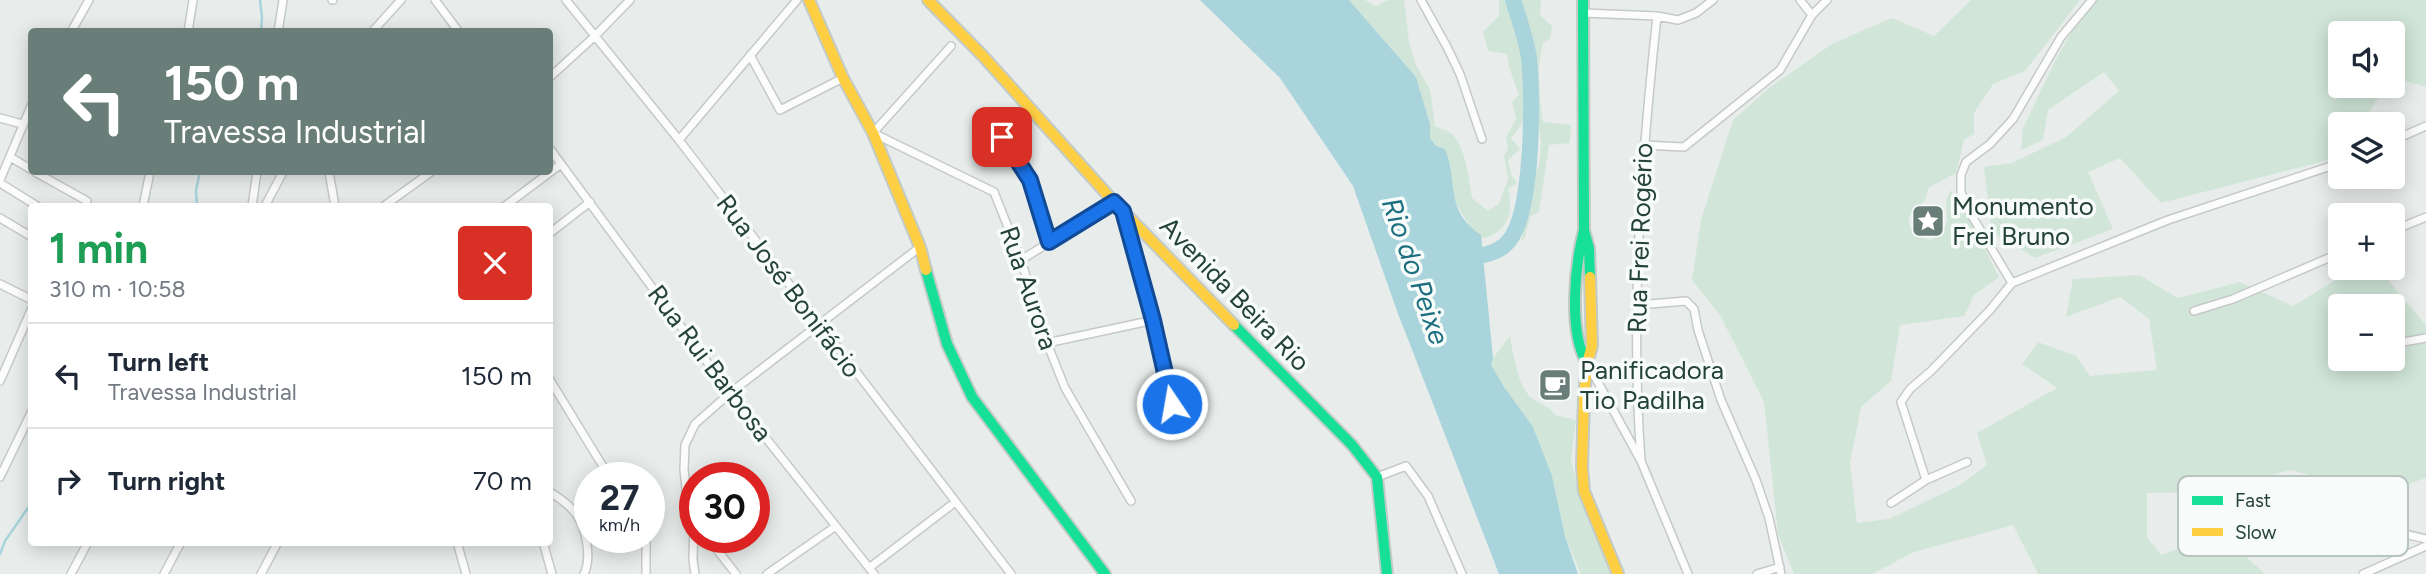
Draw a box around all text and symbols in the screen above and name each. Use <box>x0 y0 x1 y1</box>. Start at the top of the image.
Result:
map controls <box>2328 21 2405 371</box>
button: sound <box>2328 21 2405 98</box>
text: 150 m <box>164 53 299 112</box>
icon: left <box>49 56 140 147</box>
pin <box>972 107 1032 167</box>
button: layers <box>2328 112 2405 189</box>
text: Travessa Industrial <box>164 113 427 151</box>
icon: arrive <box>983 118 1021 156</box>
street label: Rua Frei Rogério <box>1621 142 1659 334</box>
street label: Rua José Bonifácio <box>710 188 868 384</box>
place label: Monumento Frei Bruno <box>1952 190 2094 252</box>
water label: Rio do Peixe <box>1375 193 1457 349</box>
place icon: Monumento Frei Bruno <box>1909 202 1947 240</box>
button: + <box>2328 203 2405 280</box>
street label: Avenida Beira Rio <box>1153 210 1317 378</box>
street label: Rua Aurora <box>993 222 1065 354</box>
text: 1 min <box>49 223 148 274</box>
button: close <box>458 226 532 300</box>
text: 310 m · 10:58 <box>49 275 186 303</box>
street label: Rua Rui Barbosa <box>641 279 779 447</box>
button: − <box>2328 294 2405 371</box>
text: Turn left <box>108 346 209 378</box>
place label: Panificadora Tio Padilha <box>1580 354 1724 416</box>
icon: left <box>49 357 87 395</box>
text: 150 m <box>461 360 532 392</box>
cafe icon: Panificadora Tio Padilha <box>1536 366 1574 404</box>
position arrow <box>1135 367 1209 441</box>
text: Travessa Industrial <box>108 378 297 406</box>
icon: right <box>49 462 87 500</box>
speed limit sign: 30 <box>679 462 770 553</box>
text: Turn right <box>108 465 225 497</box>
text: 70 m <box>473 465 532 497</box>
legend <box>2178 476 2408 556</box>
text: 27 <box>600 477 639 519</box>
text: Fast <box>2235 489 2271 512</box>
text: km/h <box>599 514 640 536</box>
text: Slow <box>2235 521 2277 544</box>

